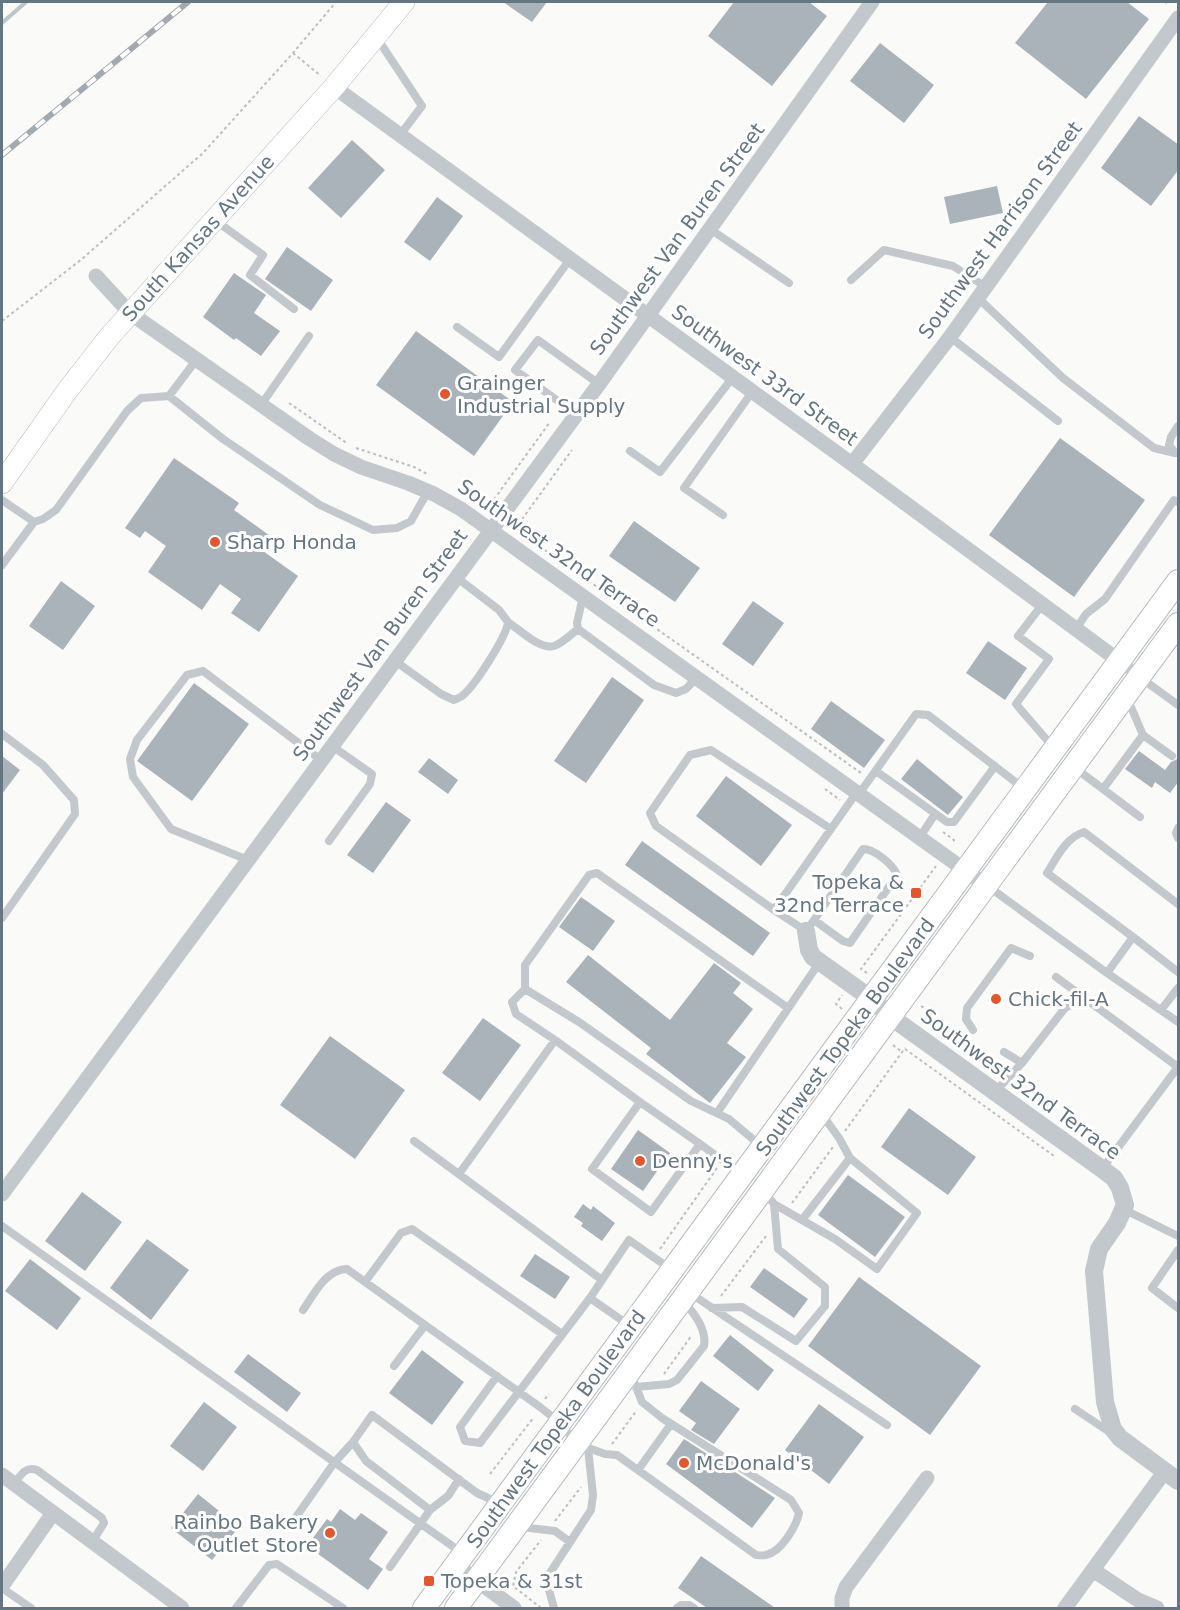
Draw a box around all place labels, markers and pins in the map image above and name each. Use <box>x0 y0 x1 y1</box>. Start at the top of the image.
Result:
place label: Grainger Industrial Supply <box>457 371 625 418</box>
marker: Grainger Industrial Supply <box>438 387 452 401</box>
place label: Sharp Honda <box>227 530 357 554</box>
marker: Sharp Honda <box>208 535 222 549</box>
place label: Topeka & 32nd Terrace <box>774 870 904 917</box>
marker: Topeka & 32nd Terrace <box>909 886 923 900</box>
place label: Chick-fil-A <box>1008 987 1109 1011</box>
marker: Chick-fil-A <box>989 992 1003 1006</box>
place label: Denny's <box>652 1149 733 1173</box>
marker: Denny's <box>633 1154 647 1168</box>
place label: McDonald's <box>696 1451 811 1475</box>
marker: McDonald's <box>677 1456 691 1470</box>
place label: Rainbo Bakery Outlet Store <box>174 1510 318 1557</box>
marker: Rainbo Bakery Outlet Store <box>323 1526 337 1540</box>
place label: Topeka & 31st <box>440 1569 583 1593</box>
marker: Topeka & 31st <box>422 1574 436 1588</box>

